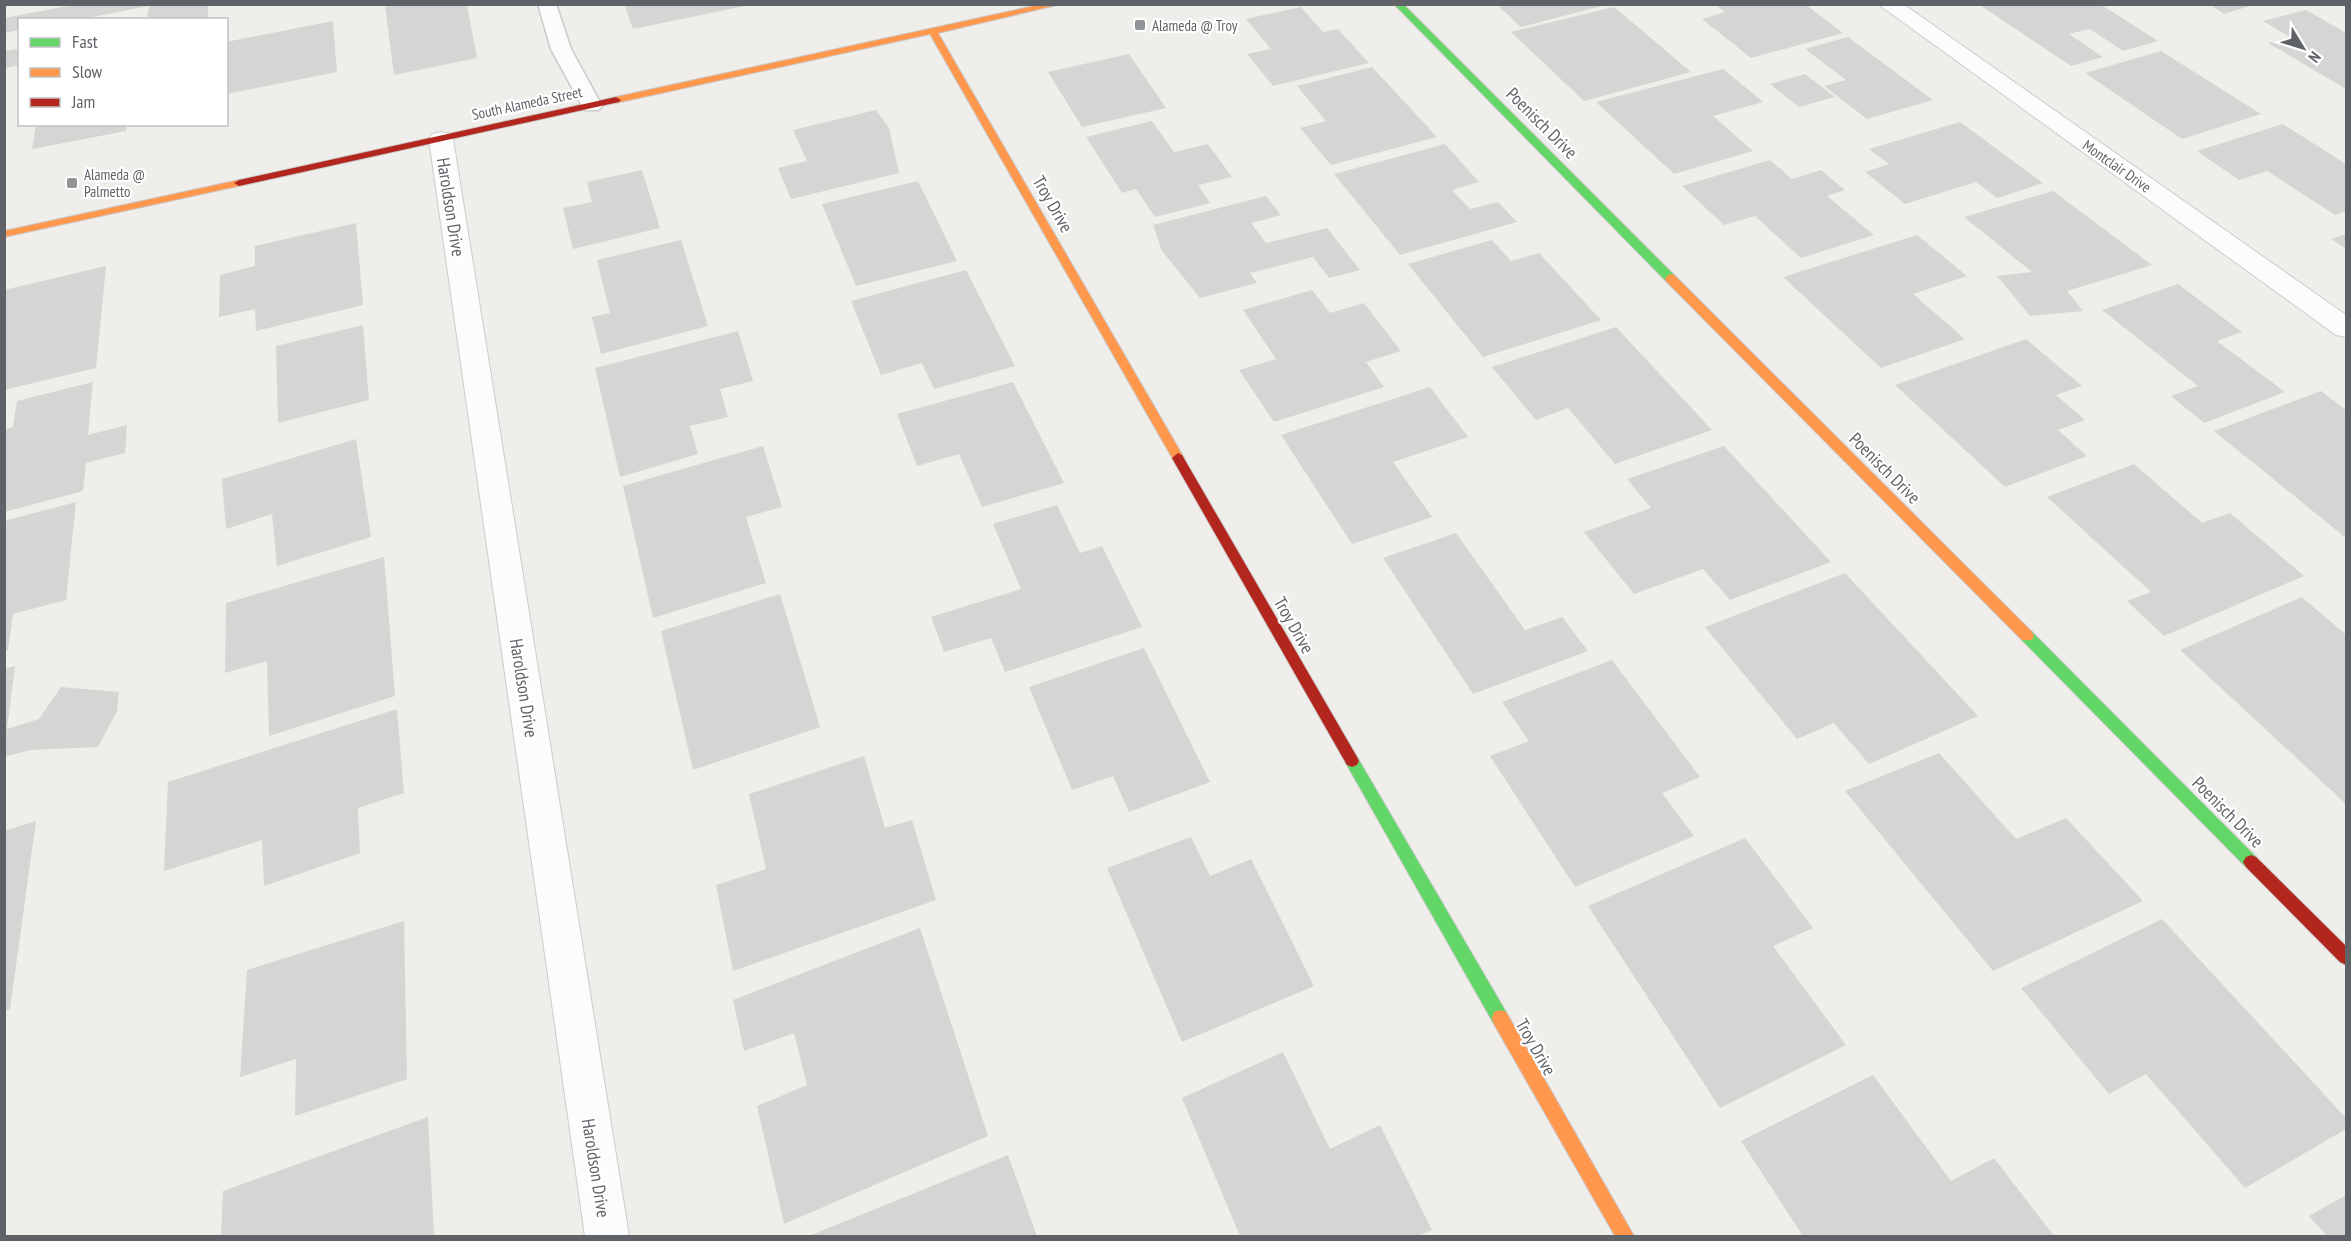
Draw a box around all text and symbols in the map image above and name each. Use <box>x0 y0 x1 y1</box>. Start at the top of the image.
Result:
place label: Alameda @ Troy <box>1152 16 1238 35</box>
legend <box>18 18 228 126</box>
marker: Alameda @ Troy <box>1133 18 1147 32</box>
north arrow <box>2273 18 2333 78</box>
text: Fast <box>72 30 98 53</box>
text: N <box>2304 48 2325 67</box>
text: Slow <box>72 60 103 83</box>
street label: South Alameda Street <box>470 82 584 124</box>
street label: Poenisch Drive <box>1501 82 1583 164</box>
text: Jam <box>71 90 95 113</box>
street label: Montclair Drive <box>2079 135 2155 197</box>
street label: Haroldson Drive <box>432 156 470 258</box>
place label: Alameda @ Palmetto <box>84 165 145 201</box>
street label: Troy Drive <box>1028 171 1078 237</box>
marker: Alameda @ Palmetto <box>65 176 79 190</box>
street label: Poenisch Drive <box>1844 427 1926 509</box>
street label: Troy Drive <box>1269 592 1319 658</box>
street label: Haroldson Drive <box>505 637 543 739</box>
street label: Poenisch Drive <box>2187 771 2269 853</box>
street label: Troy Drive <box>1511 1014 1561 1080</box>
street label: Haroldson Drive <box>577 1117 615 1219</box>

